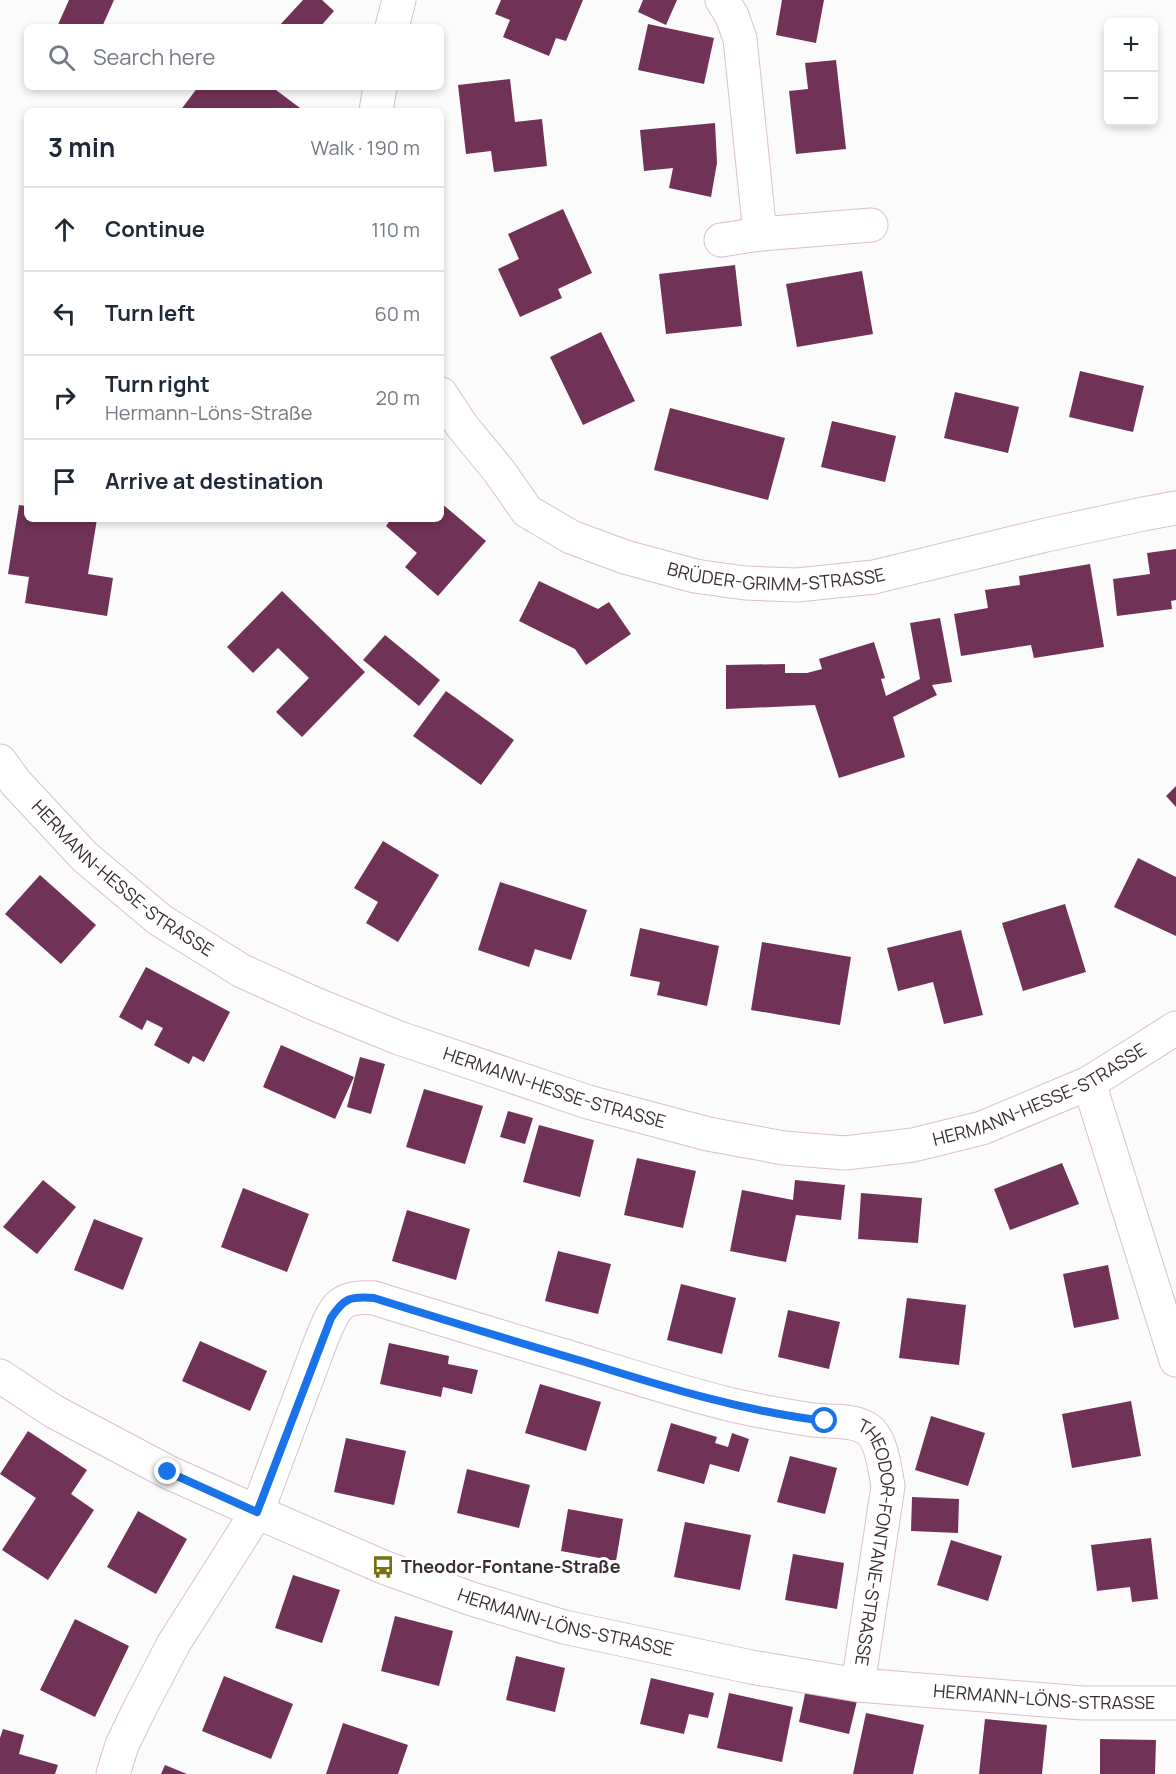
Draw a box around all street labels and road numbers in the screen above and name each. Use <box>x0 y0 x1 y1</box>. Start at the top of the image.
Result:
street label: BRÜDER-GRIMM-STRASSE <box>665 556 887 596</box>
street label: HERMANN-HESSE-STRASSE <box>27 794 218 961</box>
street label: HERMANN-HESSE-STRASSE <box>930 1037 1150 1151</box>
street label: HERMANN-HESSE-STRASSE <box>440 1041 669 1133</box>
street label: THEODOR-FONTANE-STRASSE <box>840 1422 870 1676</box>
street label: HERMANN-LÖNS-STRASSE <box>455 1582 676 1661</box>
street label: HERMANN-LÖNS-STRASSE <box>932 1678 1155 1714</box>

